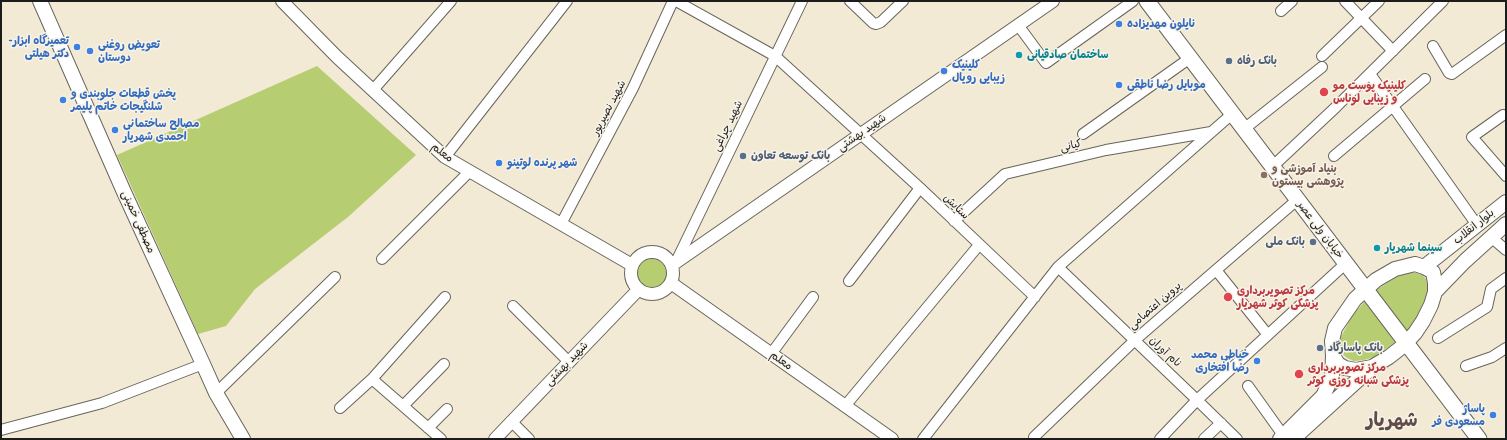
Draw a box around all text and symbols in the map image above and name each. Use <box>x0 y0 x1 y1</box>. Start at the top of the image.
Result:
place label: نایلون مهدیزاده <box>1127 17 1195 31</box>
marker: نایلون مهدیزاده <box>1114 19 1124 29</box>
place label: -تعمیرگاه ابزار دکتر هیلتی <box>8 34 69 60</box>
place label: تعویض روغنی دوستان <box>98 38 160 64</box>
marker: -تعمیرگاه ابزار دکتر هیلتی <box>72 42 82 52</box>
marker: تعویض روغنی دوستان <box>85 46 95 56</box>
place label: ساختمان صادقیانی <box>1027 48 1109 62</box>
marker: ساختمان صادقیانی <box>1014 50 1024 60</box>
place label: بانک رفاه <box>1237 54 1277 68</box>
marker: بانک رفاه <box>1224 56 1234 66</box>
place label: کلینیک زیبایی رویال <box>952 58 1005 84</box>
marker: کلینیک زیبایی رویال <box>939 66 949 76</box>
street label: شهید نصیرپور <box>589 78 629 138</box>
place label: موبایل رضا ناطقی <box>1127 78 1206 92</box>
place label: کلینیک پوست مو و زیبایی لوناس <box>1333 79 1406 105</box>
marker: موبایل رضا ناطقی <box>1114 80 1124 90</box>
marker: کلینیک پوست مو و زیبایی لوناس <box>1318 86 1330 98</box>
place label: پخش قطعات جلوبندی و شلنگیجات خاتم پلیمر <box>71 87 176 113</box>
marker: پخش قطعات جلوبندی و شلنگیجات خاتم پلیمر <box>58 95 68 105</box>
street label: شهید چراغی <box>710 98 746 154</box>
street label: شهید بهشتی <box>835 111 889 155</box>
place label: مصالح ساختمانی احمدی شهریار <box>123 117 199 143</box>
marker: مصالح ساختمانی احمدی شهریار <box>110 125 120 135</box>
street label: کیانی <box>1059 137 1083 155</box>
street label: معلم <box>428 140 456 166</box>
place label: بانک توسعه تعاون <box>751 149 830 163</box>
marker: بانک توسعه تعاون <box>738 151 748 161</box>
place label: شهر پرنده لوتینو <box>507 156 577 170</box>
marker: شهر پرنده لوتینو <box>494 158 504 168</box>
place label: بنیاد آموزشی و پژوهشی بیستون <box>1272 162 1344 188</box>
marker: بنیاد آموزشی و پژوهشی بیستون <box>1259 170 1269 180</box>
street label: مصطفی خمینی <box>118 189 158 255</box>
street label: ستایش <box>940 192 972 222</box>
street label: خیابان ولی عصر <box>1294 198 1346 262</box>
street label: بلوار انقلاب <box>1451 207 1497 247</box>
place label: بانک ملی <box>1266 235 1305 249</box>
marker: بانک ملی <box>1308 237 1318 247</box>
place label: سینما شهریار <box>1385 241 1442 255</box>
marker: سینما شهریار <box>1372 243 1382 253</box>
street label: پروین اعتصامی <box>1126 279 1184 333</box>
place label: مرکز تصویربرداری پزشکی کوثر شهریار <box>1237 284 1318 310</box>
marker: مرکز تصویربرداری پزشکی کوثر شهریار <box>1222 291 1234 303</box>
street label: نام آوران <box>1146 334 1184 370</box>
street label: شهید بهشتی <box>543 339 591 389</box>
place label: بانک پاسارگاد <box>1328 341 1383 355</box>
marker: بانک پاسارگاد <box>1315 343 1325 353</box>
place label: خیاطی محمد رضا افتخاری <box>1191 348 1249 374</box>
street label: معلم <box>767 349 795 373</box>
marker: خیاطی محمد رضا افتخاری <box>1252 356 1262 366</box>
place label: مرکز تصویربرداری پزشکی شبانه روزی کوثر <box>1308 361 1409 387</box>
marker: مرکز تصویربرداری پزشکی شبانه روزی کوثر <box>1293 368 1305 380</box>
place label: پاساژ مسعودی فر <box>1432 402 1485 428</box>
district label: شهریار <box>1366 410 1418 432</box>
marker: پاساژ مسعودی فر <box>1488 410 1498 420</box>

